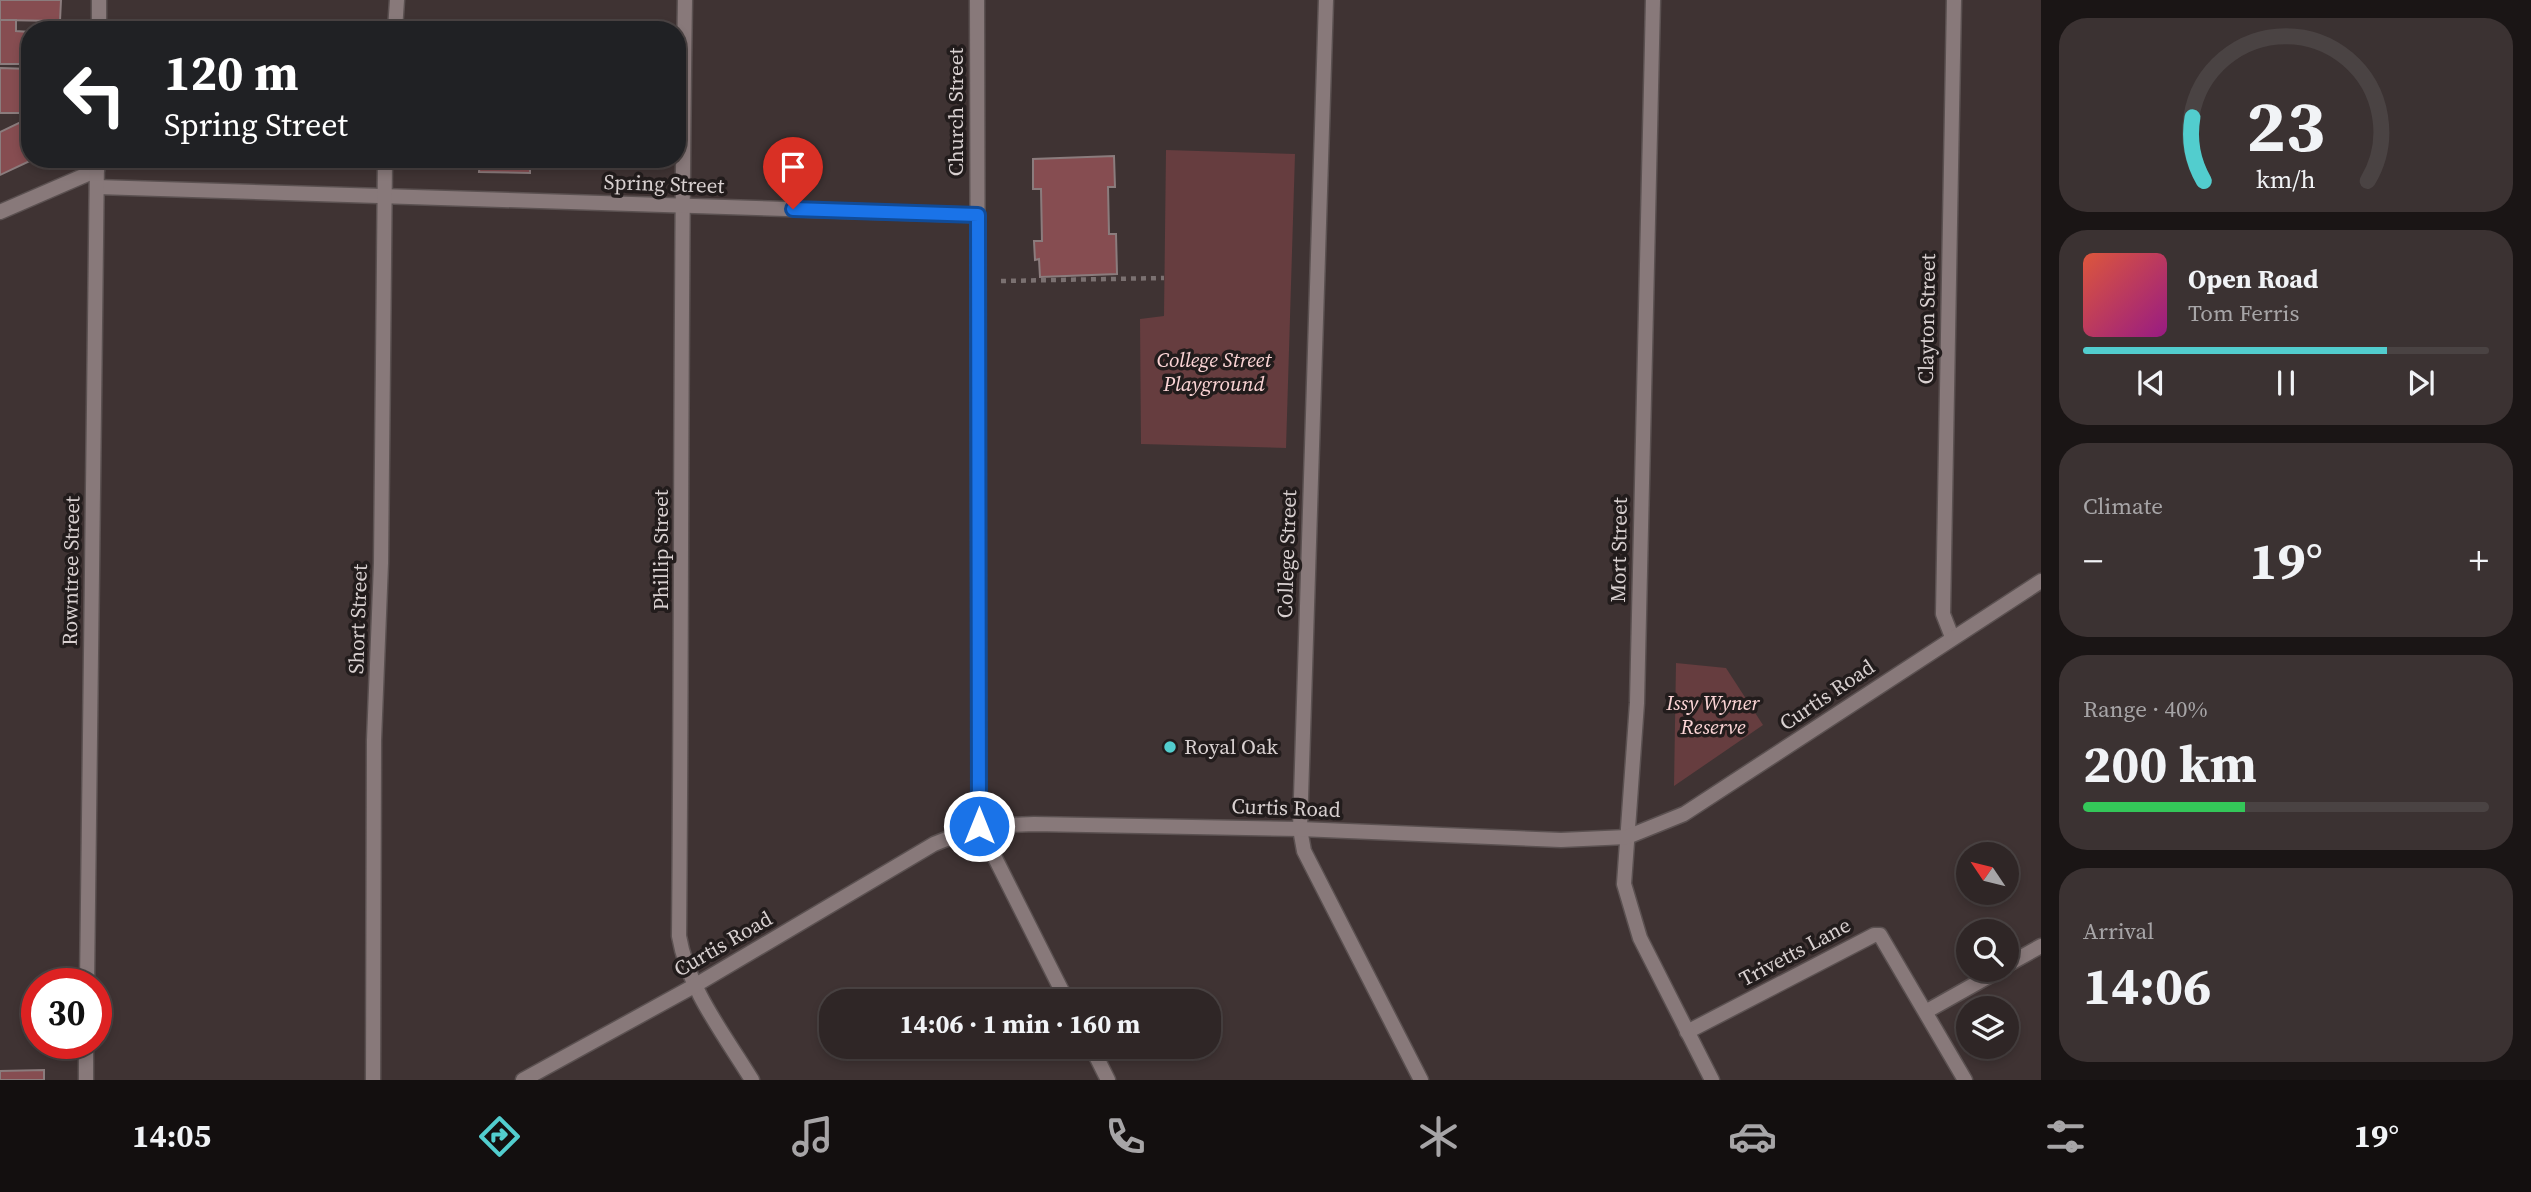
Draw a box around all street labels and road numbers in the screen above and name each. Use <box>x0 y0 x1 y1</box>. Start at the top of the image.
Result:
street label: Church Street <box>941 48 970 176</box>
street label: Spring Street <box>603 167 725 200</box>
street label: Clayton Street <box>1911 253 1942 385</box>
street label: Phillip Street <box>646 489 675 611</box>
street label: College Street <box>1270 489 1303 619</box>
street label: Rowntree Street <box>55 496 86 646</box>
street label: Mort Street <box>1603 497 1634 603</box>
street label: Short Street <box>341 563 374 674</box>
street label: Curtis Road <box>1773 652 1880 737</box>
street label: Curtis Road <box>1231 791 1341 824</box>
street label: Curtis Road <box>668 904 777 983</box>
street label: Trivetts Lane <box>1734 910 1856 993</box>

